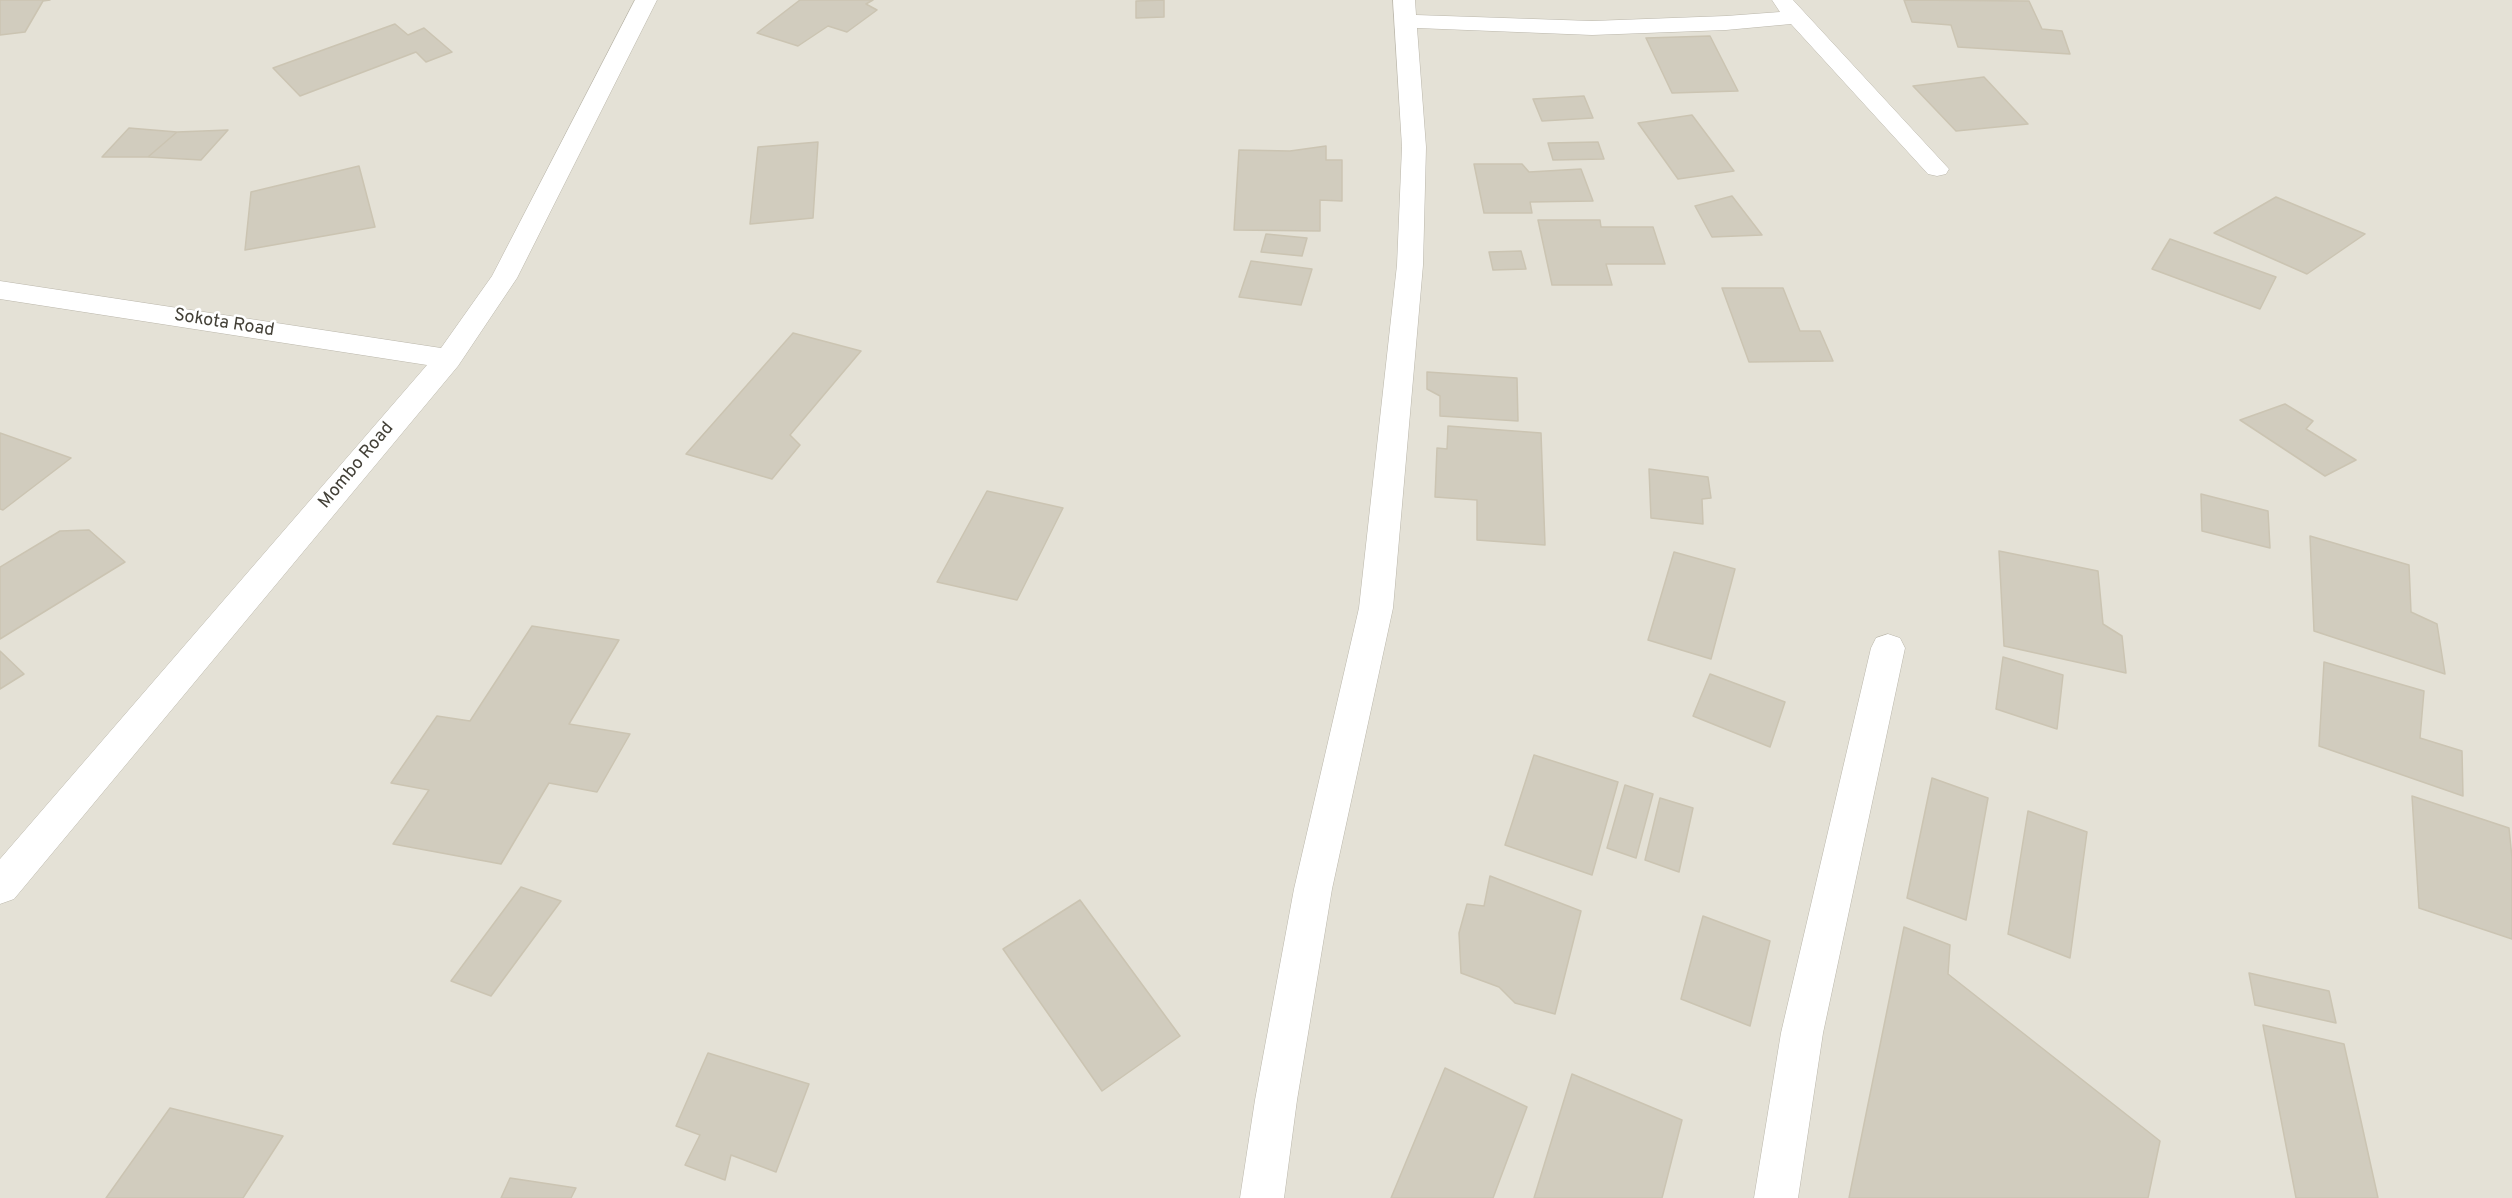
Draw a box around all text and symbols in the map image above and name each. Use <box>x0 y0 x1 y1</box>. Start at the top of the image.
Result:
street label: Sokota Road <box>172 305 276 343</box>
street label: Mombo Road <box>315 418 399 514</box>

